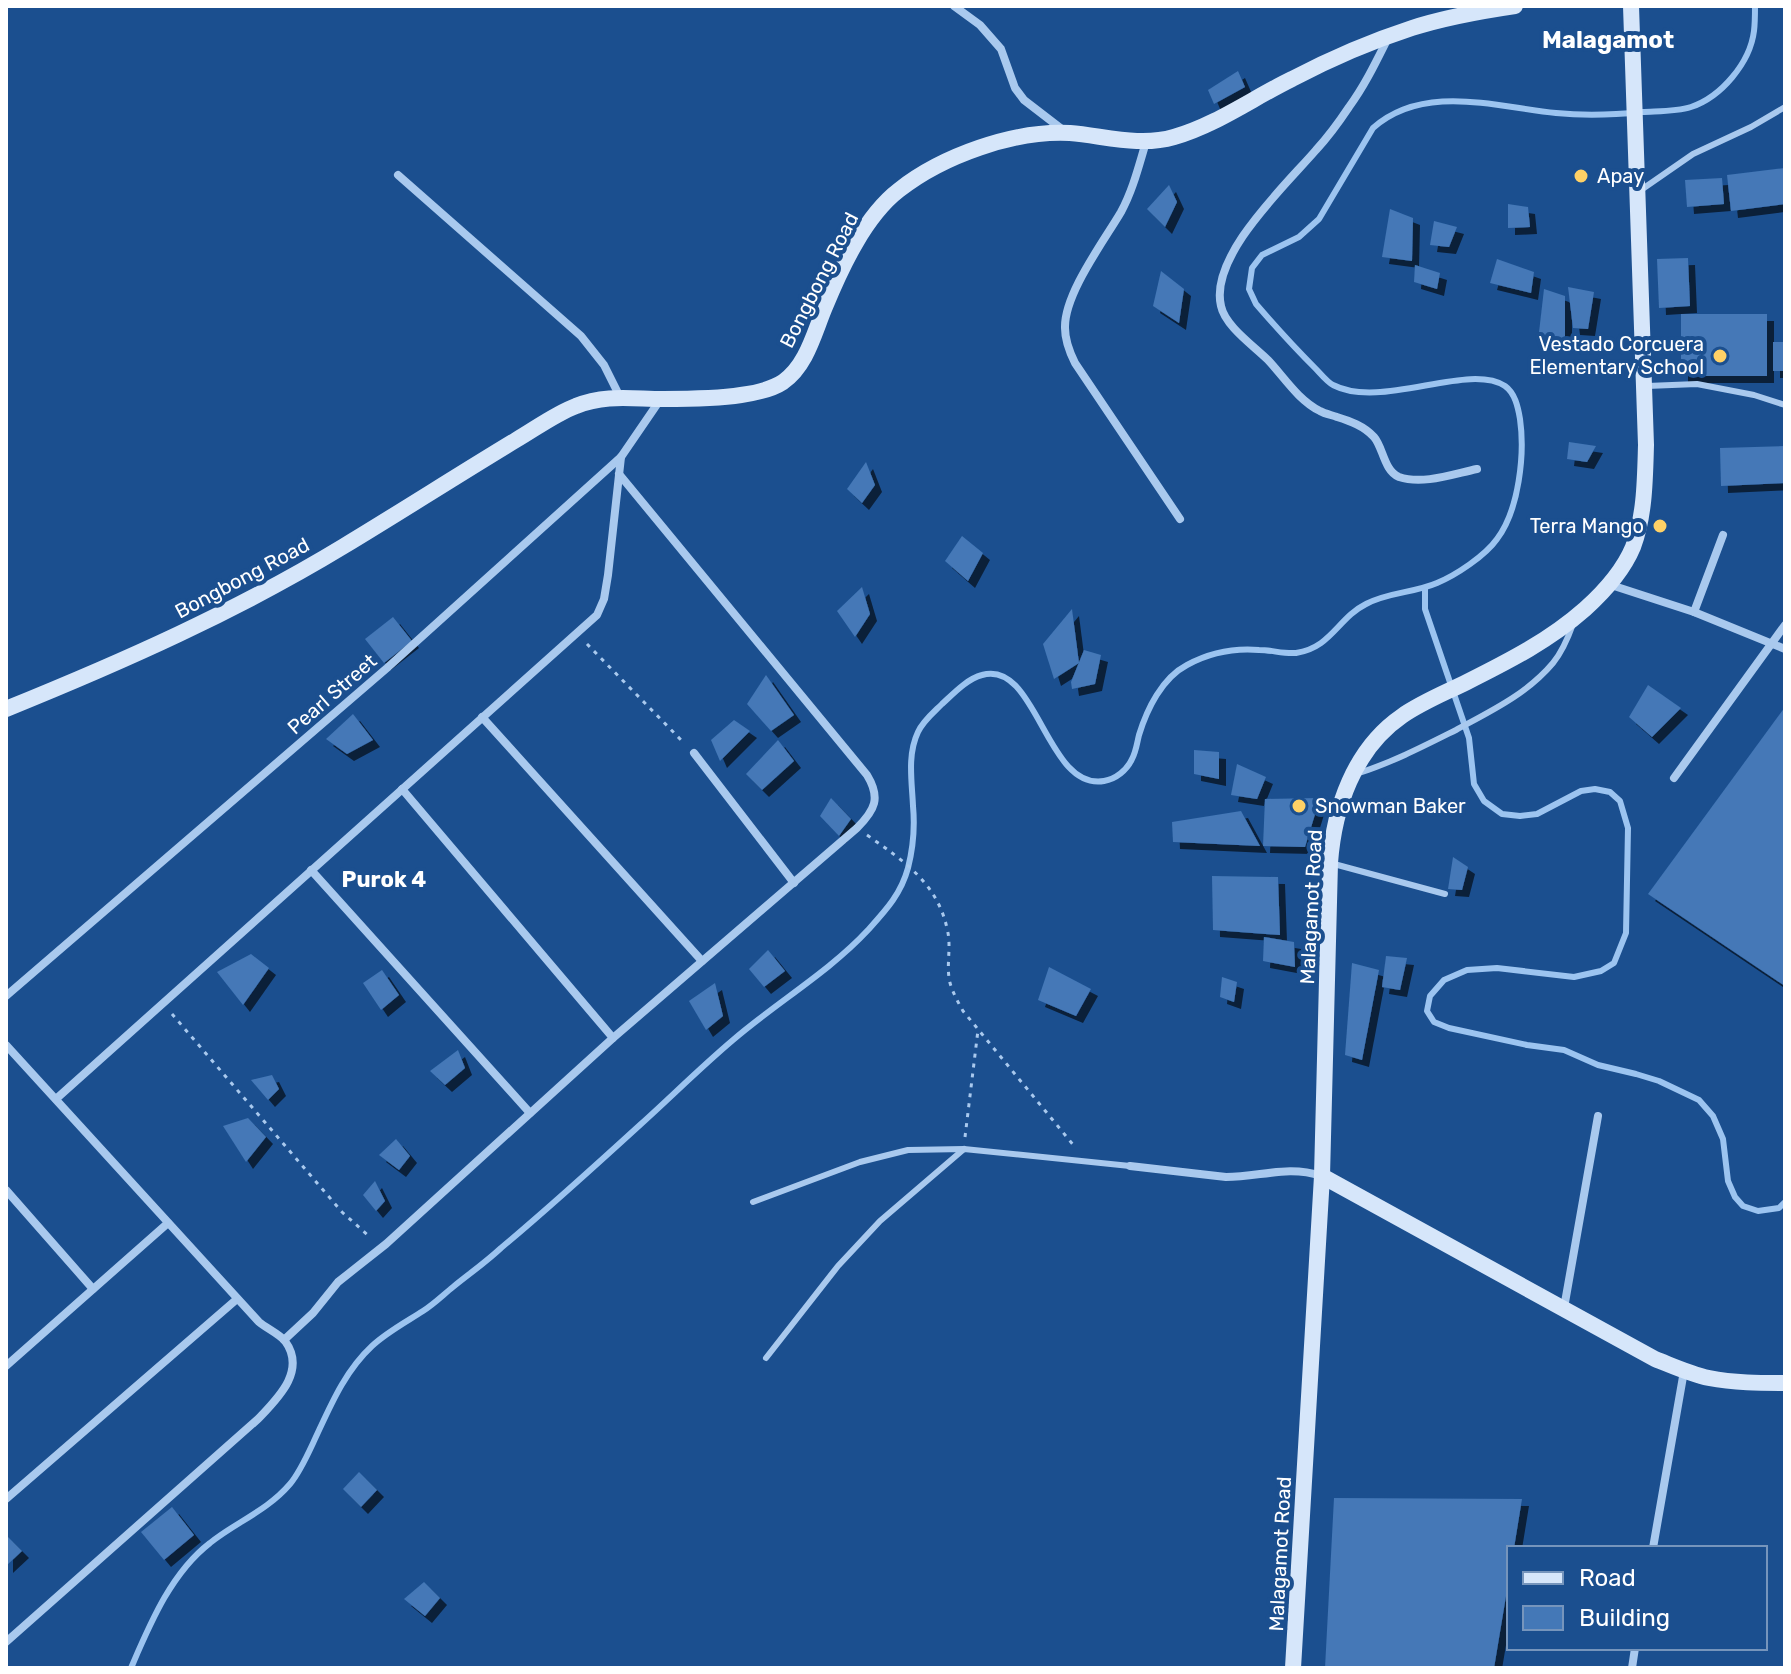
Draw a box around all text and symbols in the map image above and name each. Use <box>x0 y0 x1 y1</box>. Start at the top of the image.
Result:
district label: Malagamot <box>1542 26 1674 54</box>
place label: Apay <box>1597 164 1644 188</box>
marker: Apay <box>1572 167 1590 185</box>
street label: Bongbong Road <box>775 208 863 352</box>
place label: Vestado Corcuera Elementary School <box>1530 332 1704 379</box>
marker: Vestado Corcuera Elementary School <box>1711 347 1729 365</box>
place label: Terra Mango <box>1530 514 1644 538</box>
marker: Terra Mango <box>1651 517 1669 535</box>
street label: Bongbong Road <box>171 533 313 623</box>
street label: Pearl Street <box>283 649 382 739</box>
place label: Snowman Baker <box>1315 794 1466 818</box>
marker: Snowman Baker <box>1290 797 1308 815</box>
street label: Malagamot Road <box>1295 829 1327 985</box>
district label: Purok 4 <box>342 866 426 893</box>
street label: Malagamot Road <box>1264 1476 1296 1632</box>
legend <box>1507 1546 1767 1650</box>
text: Road <box>1579 1564 1636 1592</box>
text: Building <box>1579 1604 1670 1632</box>

